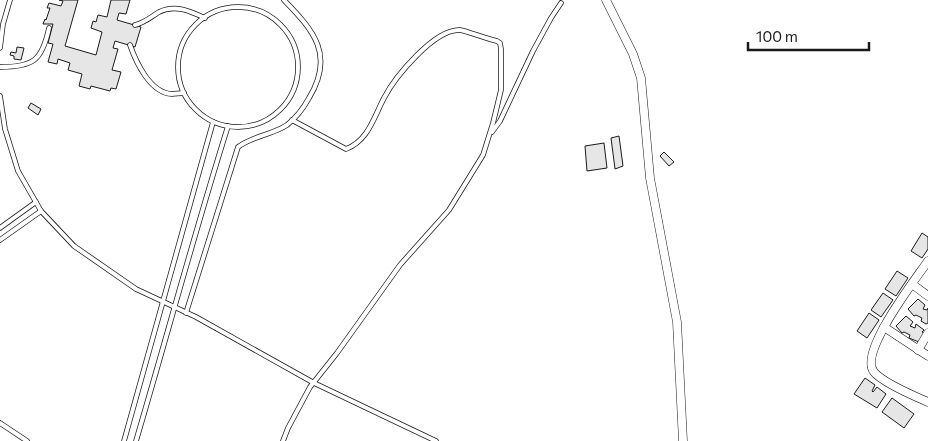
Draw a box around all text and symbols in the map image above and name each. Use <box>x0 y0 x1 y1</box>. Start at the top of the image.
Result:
scale bar <box>748 20 869 52</box>
text: 100 m <box>756 27 798 45</box>

